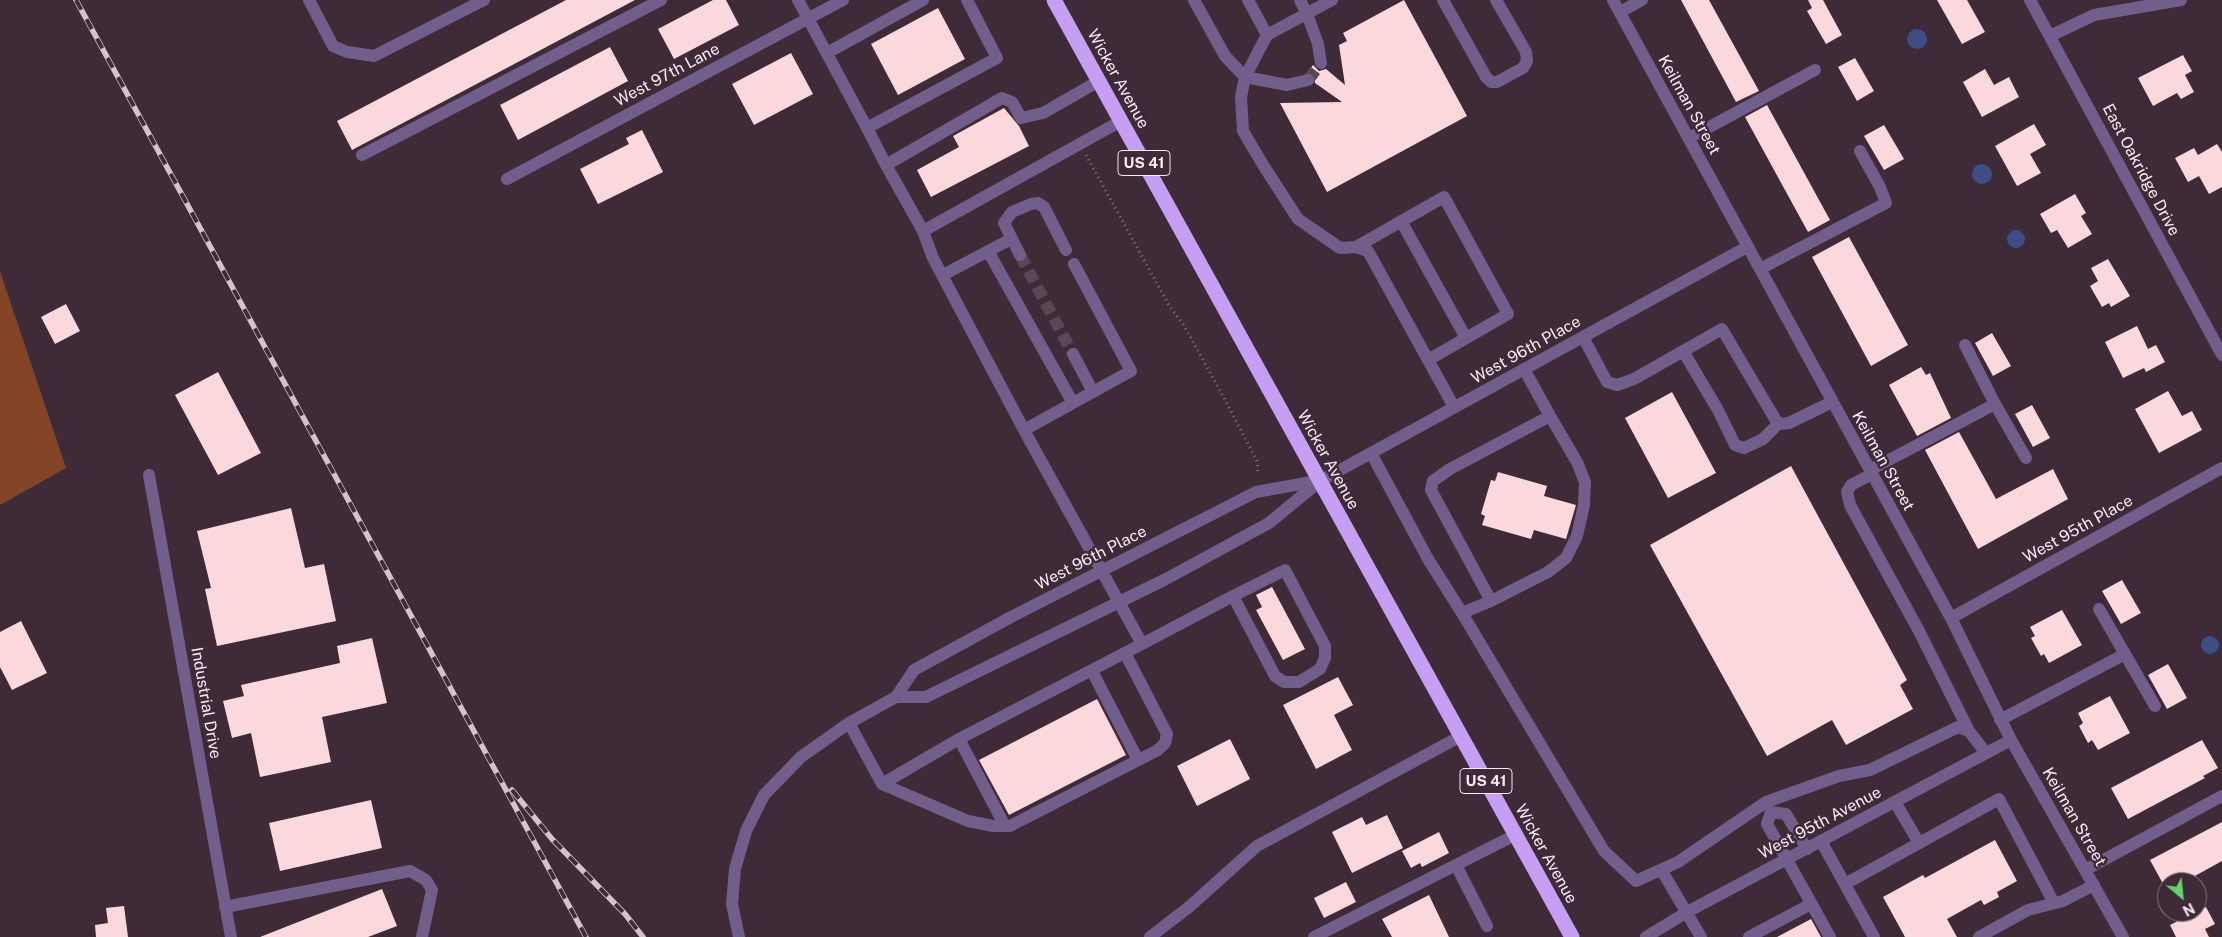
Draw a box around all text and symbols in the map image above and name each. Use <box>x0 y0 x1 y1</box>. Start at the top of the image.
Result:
street label: Wicker Avenue <box>1083 26 1153 132</box>
street label: West 97th Lane <box>611 39 723 111</box>
street label: Keilman Street <box>1654 52 1724 158</box>
street label: East Oakridge Drive <box>2098 101 2184 239</box>
road number: US 41 <box>1118 150 1170 176</box>
street label: West 96th Place <box>1468 312 1584 388</box>
street label: Wicker Avenue <box>1293 407 1363 513</box>
street label: Keilman Street <box>1848 408 1918 514</box>
street label: West 95th Place <box>2020 491 2136 567</box>
street label: West 96th Place <box>1032 522 1150 594</box>
street label: Industrial Drive <box>187 646 225 760</box>
street label: Keilman Street <box>2038 764 2110 870</box>
road number: US 41 <box>1460 768 1512 794</box>
street label: West 95th Avenue <box>1755 783 1885 863</box>
street label: Wicker Avenue <box>1511 801 1581 907</box>
north arrow <box>2157 872 2207 922</box>
text: N <box>2180 900 2197 919</box>

